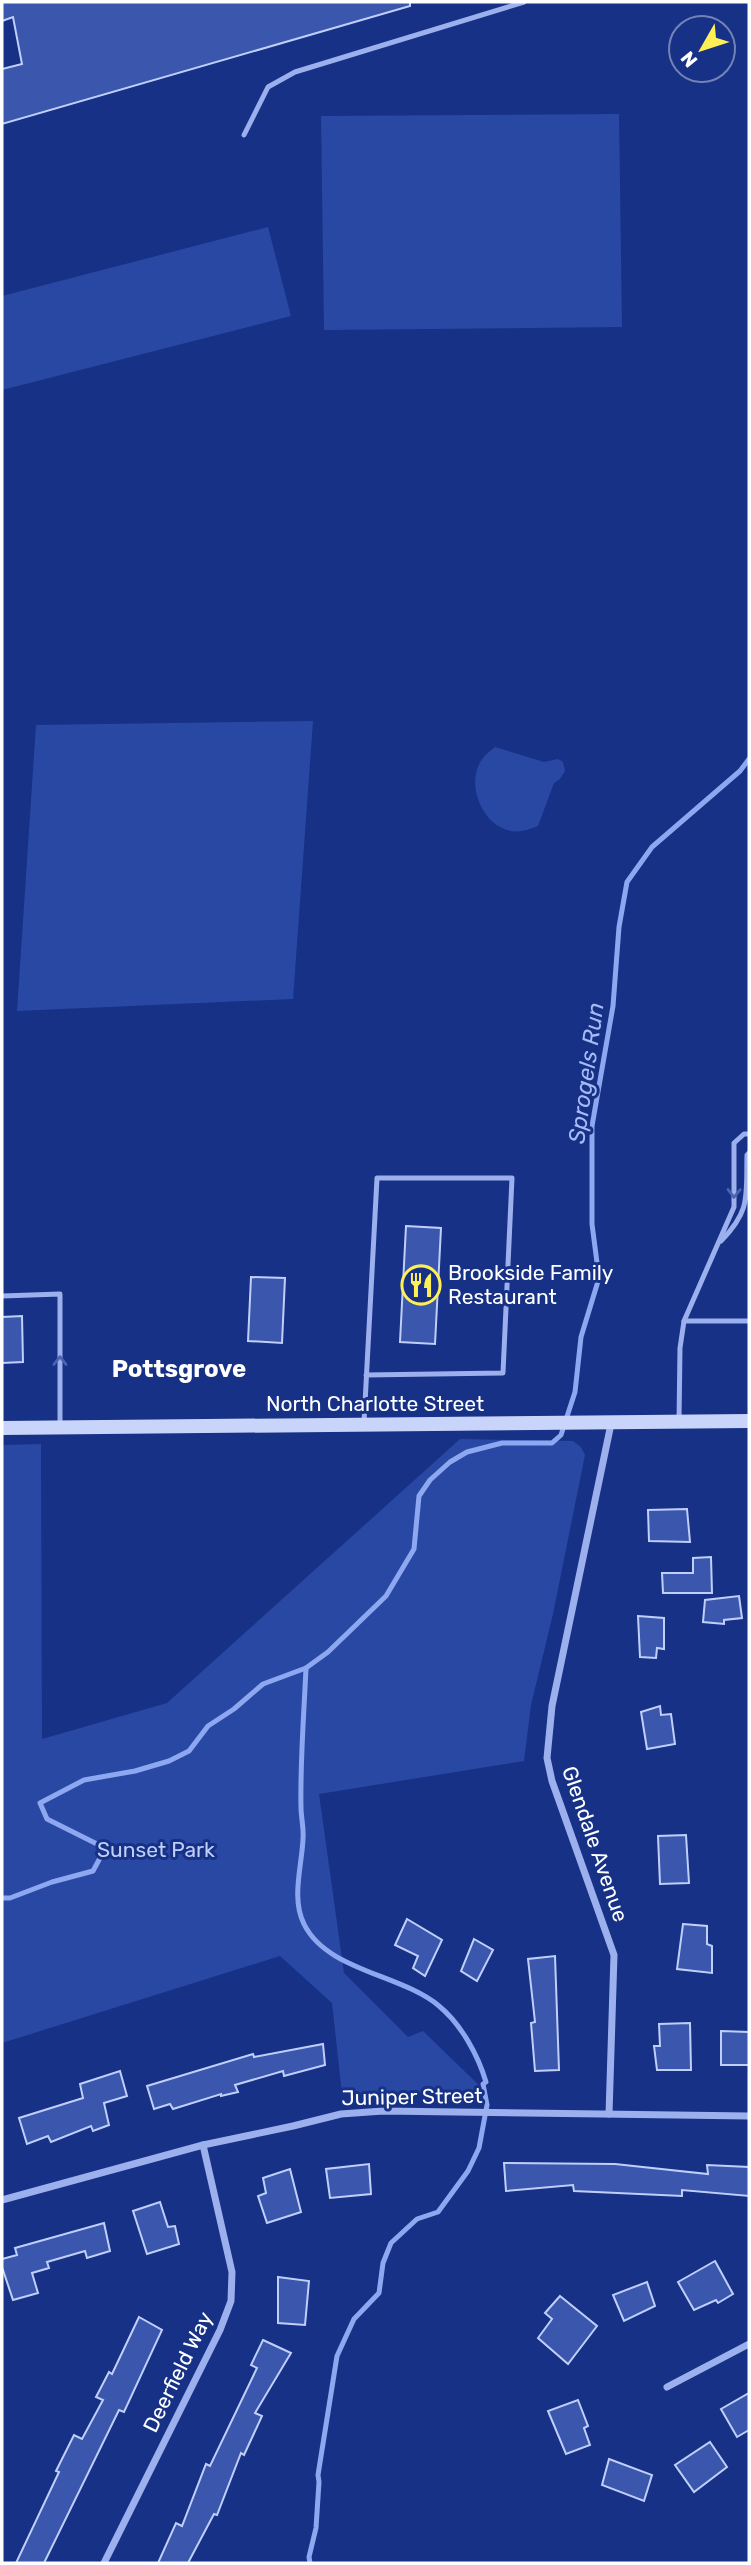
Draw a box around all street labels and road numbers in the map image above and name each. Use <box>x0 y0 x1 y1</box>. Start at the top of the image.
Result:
street label: North Charlotte Street <box>266 1391 484 1416</box>
street label: Glendale Avenue <box>557 1763 634 1925</box>
street label: Juniper Street <box>341 2083 483 2110</box>
street label: Deerfield Way <box>138 2307 218 2436</box>

